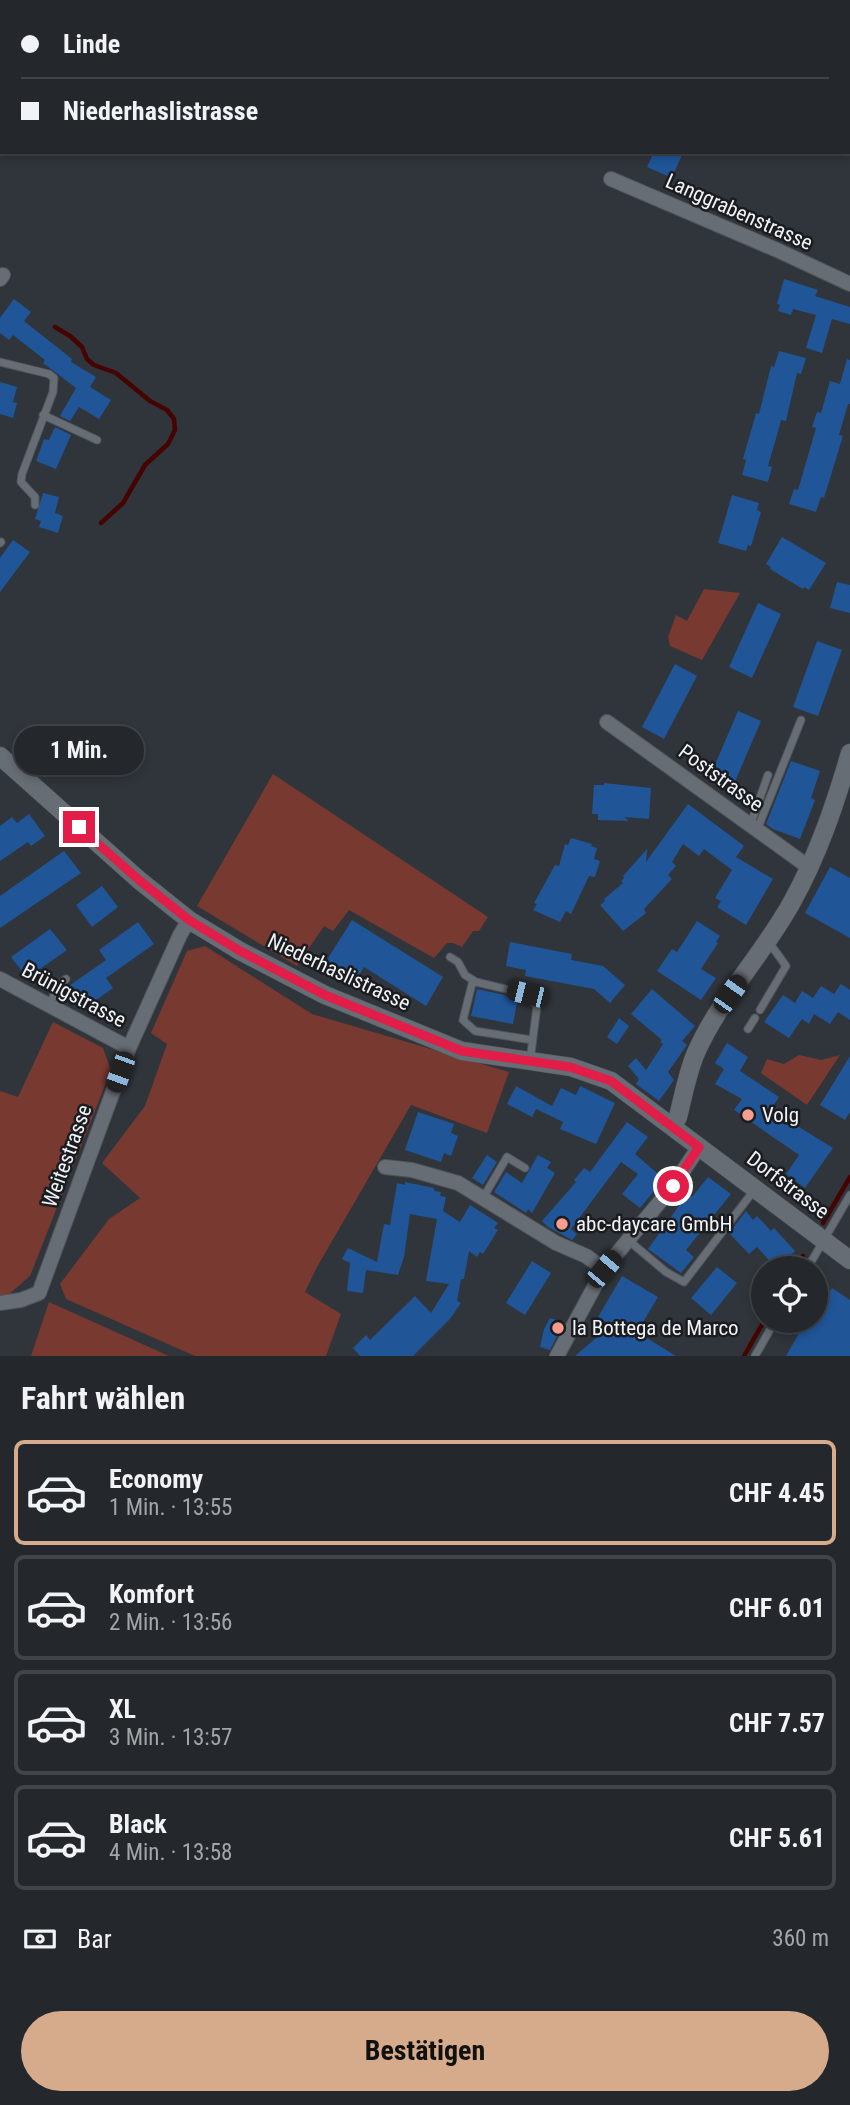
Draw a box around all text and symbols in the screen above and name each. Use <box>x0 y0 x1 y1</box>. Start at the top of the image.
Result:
text: Linde <box>63 29 120 59</box>
text: Niederhaslistrasse <box>63 96 258 126</box>
street label: Langgrabenstrasse <box>662 169 816 255</box>
callout: 1 Min. <box>14 726 144 774</box>
text: 1 Min. <box>50 737 108 764</box>
street label: Poststrasse <box>674 739 768 817</box>
route end <box>63 811 95 843</box>
street label: Niederhaslistrasse <box>264 928 414 1016</box>
street label: Brünigstrasse <box>18 958 130 1032</box>
car <box>710 971 751 1017</box>
car <box>505 979 550 1009</box>
car <box>103 1049 138 1095</box>
street label: Weitestrasse <box>37 1101 97 1210</box>
place label: Volg <box>762 1103 799 1127</box>
marker: Volg <box>740 1107 756 1123</box>
street label: Dorfstrasse <box>742 1146 834 1224</box>
route start <box>657 1170 689 1202</box>
place label: abc-daycare GmbH <box>576 1212 733 1236</box>
marker: abc-daycare GmbH <box>554 1216 570 1232</box>
car <box>583 1246 626 1292</box>
map controls <box>751 1256 828 1333</box>
button: locate <box>751 1256 828 1333</box>
place label: la Bottega de Marco <box>572 1316 739 1340</box>
marker: la Bottega de Marco <box>550 1320 566 1336</box>
text: Fahrt wählen <box>21 1379 185 1417</box>
icon: car <box>25 1461 88 1524</box>
text: Economy <box>109 1464 203 1494</box>
text: CHF 4.45 <box>729 1478 825 1508</box>
text: 1 Min. · 13:55 <box>109 1494 232 1521</box>
icon: car <box>25 1576 88 1639</box>
text: Komfort <box>109 1579 194 1609</box>
text: CHF 6.01 <box>729 1593 825 1623</box>
text: 2 Min. · 13:56 <box>109 1609 232 1636</box>
icon: car <box>25 1691 88 1754</box>
text: XL <box>109 1694 136 1724</box>
text: CHF 7.57 <box>729 1708 825 1738</box>
text: 3 Min. · 13:57 <box>109 1724 232 1751</box>
icon: car <box>25 1806 88 1869</box>
text: Black <box>109 1809 167 1839</box>
text: CHF 5.61 <box>729 1823 825 1853</box>
text: 4 Min. · 13:58 <box>109 1839 232 1866</box>
icon: cash <box>21 1920 59 1958</box>
text: Bar <box>77 1924 112 1954</box>
text: 360 m <box>772 1925 829 1952</box>
button: Bestätigen <box>21 2011 829 2091</box>

